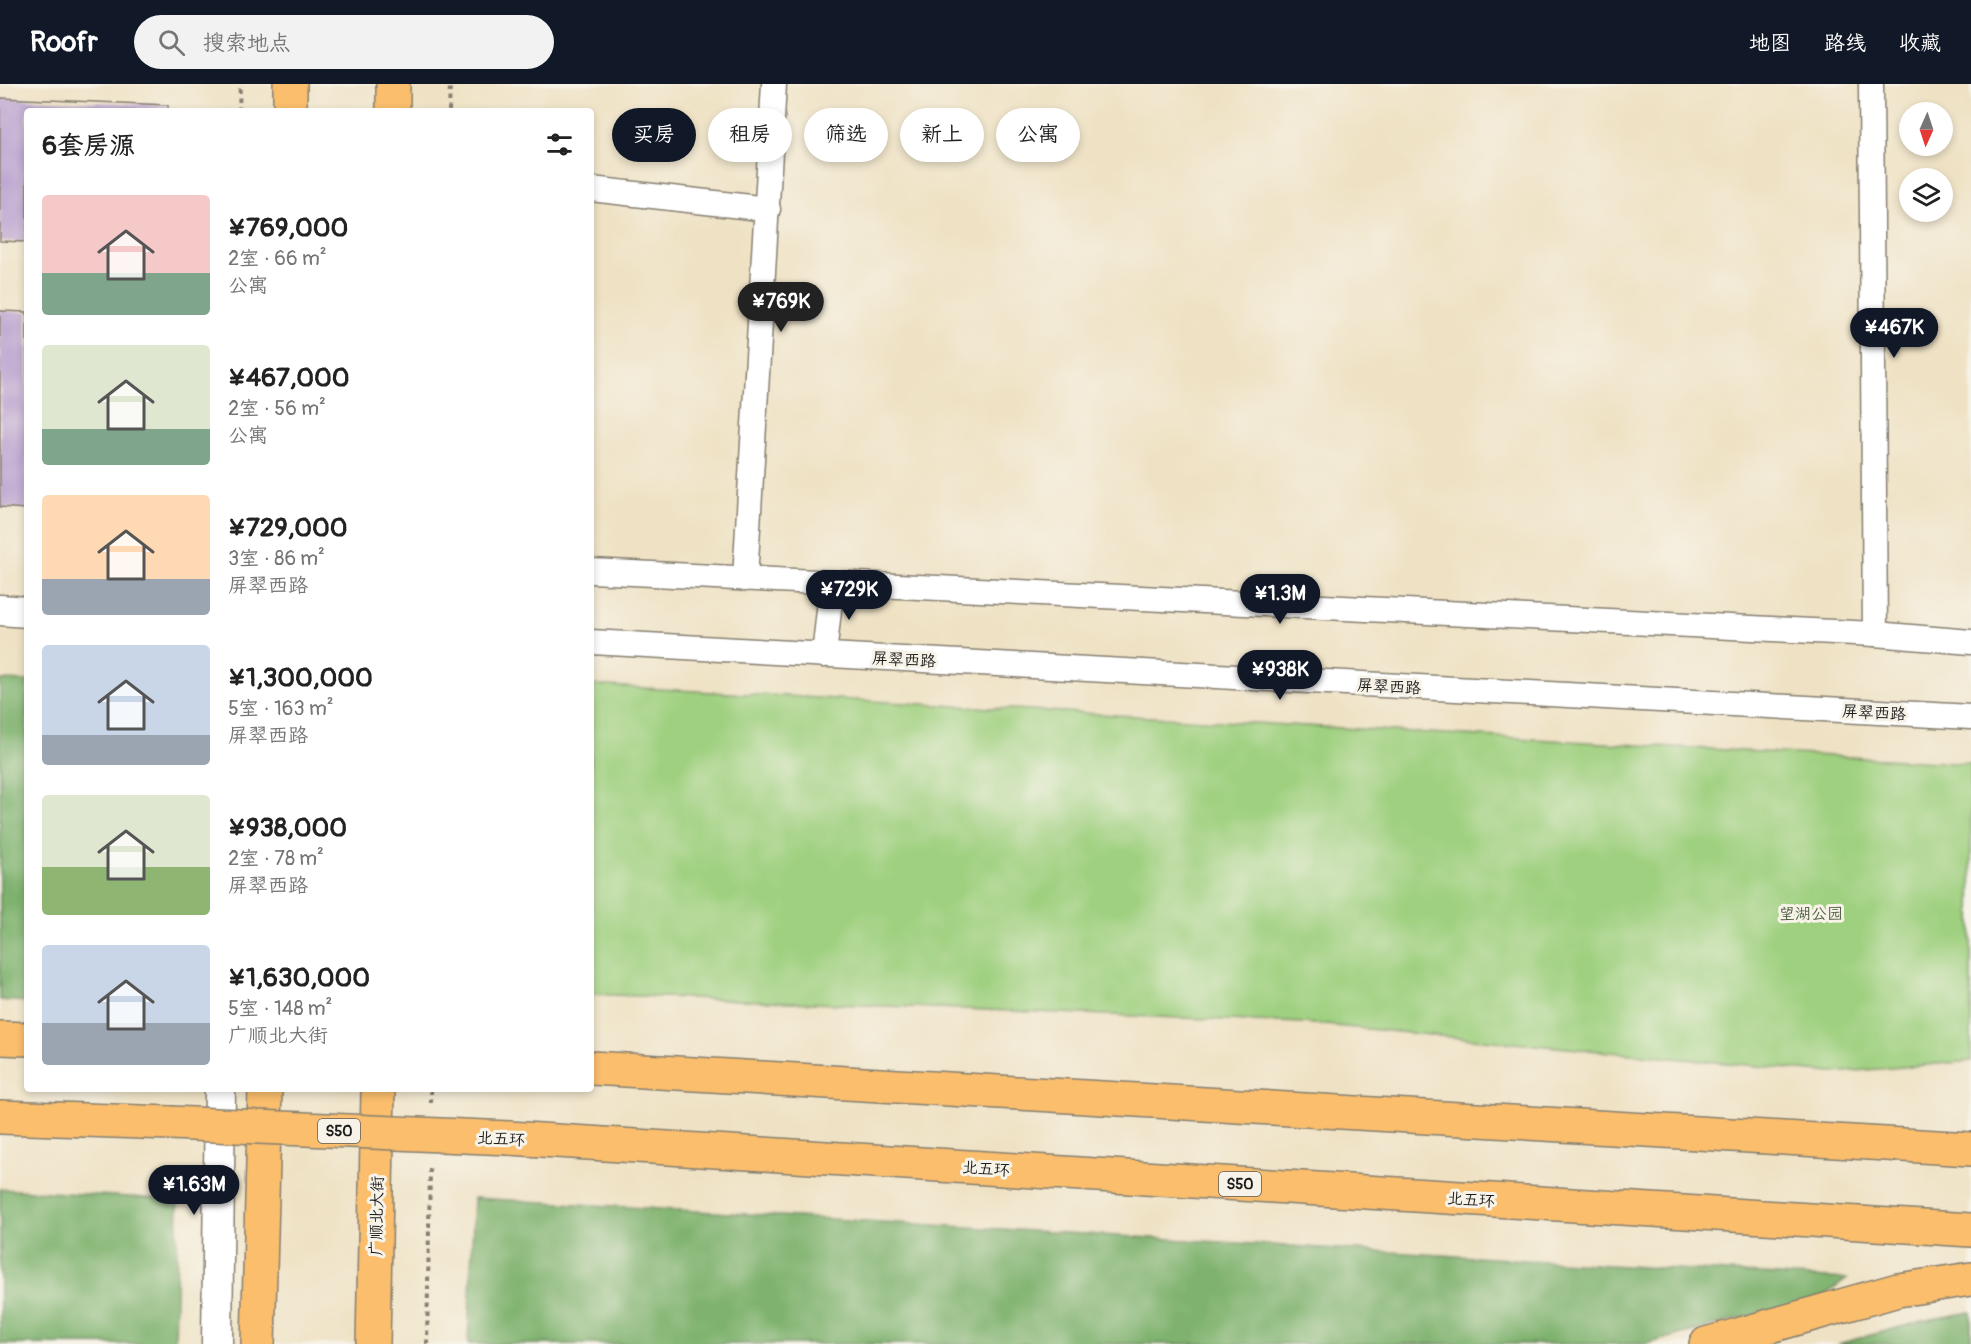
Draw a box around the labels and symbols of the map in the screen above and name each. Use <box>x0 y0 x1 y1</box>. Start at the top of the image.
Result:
north arrow <box>1899 102 1953 156</box>
pin: ¥769K <box>739 282 823 333</box>
pin: ¥467K <box>1852 308 1936 359</box>
pin: ¥729K <box>807 570 891 621</box>
pin: ¥1.3M <box>1238 574 1322 625</box>
street label: 屏翠西路 <box>871 648 936 672</box>
pin: ¥938K <box>1238 650 1322 701</box>
street label: 屏翠西路 <box>1356 675 1421 699</box>
street label: 屏翠西路 <box>1841 701 1906 725</box>
park label: 望湖公园 <box>1779 904 1843 924</box>
road number: S50 <box>318 1119 360 1143</box>
street label: 北五环 <box>476 1128 525 1150</box>
street label: 北五环 <box>961 1157 1011 1181</box>
pin: ¥1.63M <box>145 1165 243 1216</box>
road number: S50 <box>1219 1172 1261 1196</box>
street label: 广顺北大街 <box>366 1176 388 1256</box>
street label: 北五环 <box>1446 1188 1496 1212</box>

